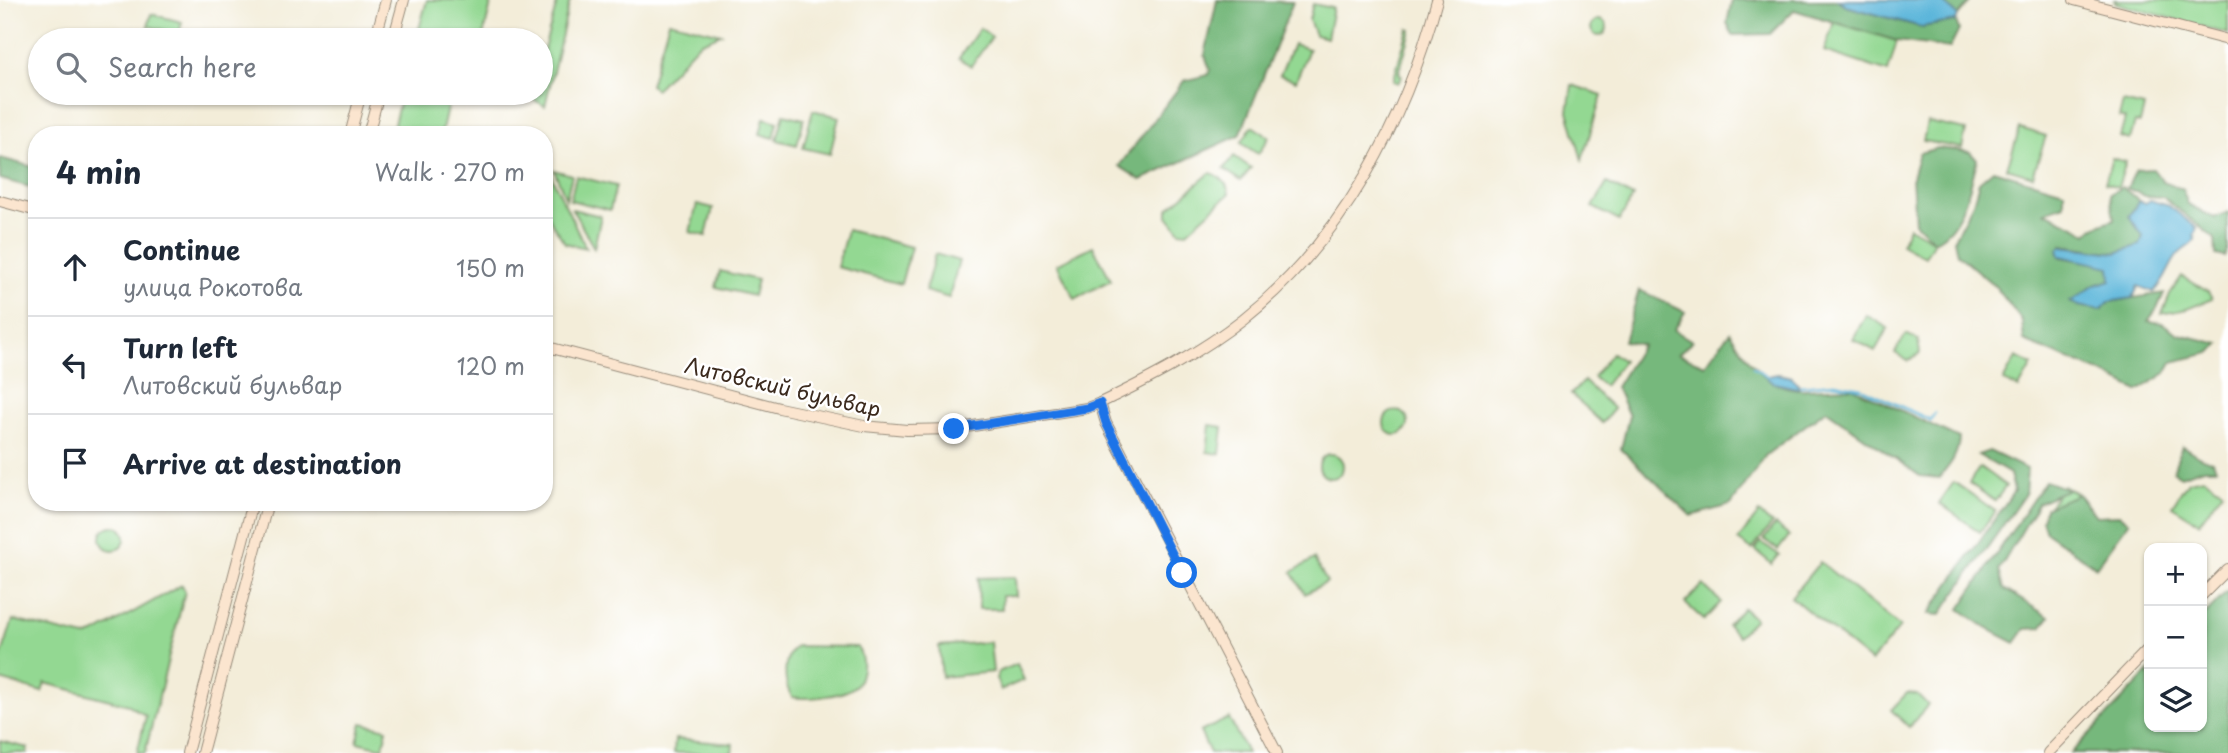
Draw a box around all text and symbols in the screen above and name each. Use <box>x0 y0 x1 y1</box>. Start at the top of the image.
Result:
search box <box>28 28 553 105</box>
text: Search here <box>108 47 257 86</box>
icon: search <box>52 48 90 86</box>
text: 4 min <box>56 149 142 194</box>
text: Walk · 270 m <box>375 154 525 189</box>
text: Continue <box>123 230 240 269</box>
icon: ahead <box>56 248 94 286</box>
text: 150 m <box>456 250 525 285</box>
text: улица Рокотова <box>123 269 302 304</box>
text: Turn left <box>123 328 238 367</box>
icon: left <box>56 346 94 384</box>
text: 120 m <box>457 348 525 383</box>
street label: Литовский бульвар <box>682 348 884 424</box>
text: Литовский бульвар <box>123 367 342 402</box>
route end <box>938 413 969 444</box>
icon: arrive <box>56 444 94 482</box>
text: Arrive at destination <box>123 444 402 483</box>
map controls <box>2144 543 2207 732</box>
button: + <box>2144 543 2207 606</box>
route start <box>1166 557 1197 588</box>
button: − <box>2144 606 2207 669</box>
button: layers <box>2144 669 2207 732</box>

